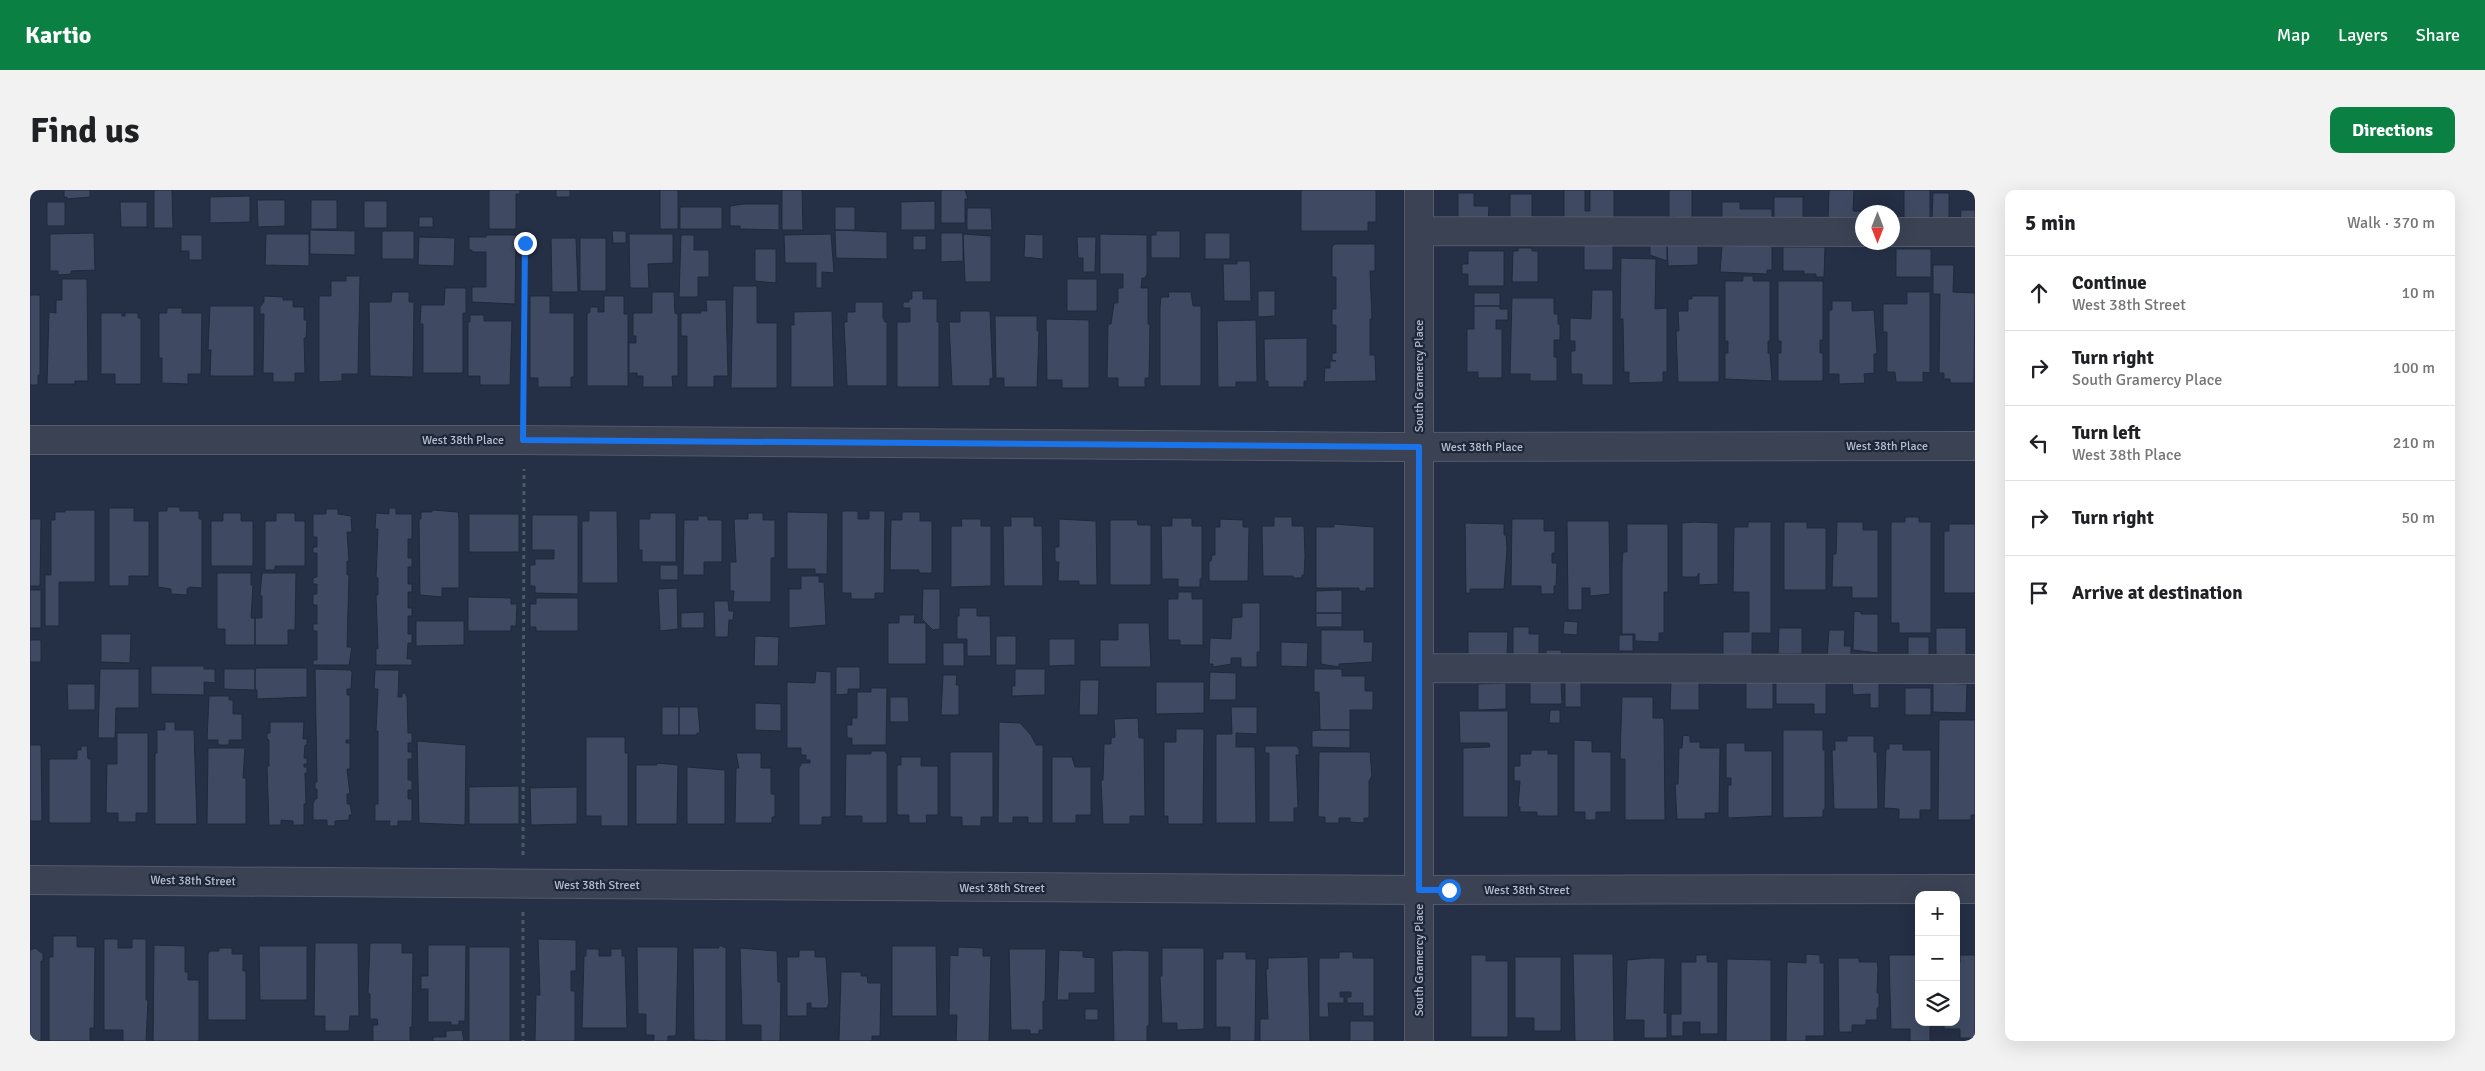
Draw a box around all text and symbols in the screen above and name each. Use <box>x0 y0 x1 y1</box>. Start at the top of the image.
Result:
text: Kartio <box>25 20 91 50</box>
text: Map <box>2277 24 2310 46</box>
text: Layers <box>2338 24 2388 46</box>
text: Share <box>2416 24 2460 46</box>
button: Directions <box>2330 107 2455 153</box>
text: Find us <box>30 109 140 152</box>
north arrow <box>1855 205 1900 250</box>
text: 5 min <box>2025 210 2076 236</box>
text: Walk · 370 m <box>2347 213 2435 233</box>
route end <box>514 232 537 255</box>
text: Continue <box>2072 271 2147 295</box>
icon: ahead <box>2025 279 2053 307</box>
text: 10 m <box>2401 283 2435 303</box>
text: West 38th Street <box>2072 295 2186 315</box>
street label: South Gramercy Place <box>1412 320 1427 432</box>
text: Turn right <box>2072 346 2154 370</box>
icon: right <box>2025 354 2053 382</box>
text: 100 m <box>2393 358 2435 378</box>
text: South Gramercy Place <box>2072 370 2222 390</box>
text: Turn left <box>2072 421 2141 445</box>
icon: left <box>2025 429 2053 457</box>
street label: West 38th Place <box>422 433 504 448</box>
text: 210 m <box>2393 433 2435 453</box>
street label: West 38th Place <box>1846 439 1928 454</box>
street label: West 38th Place <box>1441 440 1523 455</box>
text: West 38th Place <box>2072 445 2182 465</box>
icon: right <box>2025 504 2053 532</box>
text: Turn right <box>2072 506 2154 530</box>
text: 50 m <box>2401 508 2435 528</box>
icon: arrive <box>2025 579 2053 607</box>
text: Arrive at destination <box>2072 581 2243 605</box>
street label: West 38th Street <box>150 873 236 889</box>
street label: West 38th Street <box>554 878 640 893</box>
route start <box>1438 879 1461 902</box>
street label: West 38th Street <box>959 881 1045 896</box>
street label: West 38th Street <box>1484 883 1570 898</box>
map controls <box>1915 891 1960 1026</box>
button: + <box>1915 891 1960 936</box>
street label: South Gramercy Place <box>1412 904 1427 1016</box>
button: − <box>1915 936 1960 981</box>
button: layers <box>1915 981 1960 1026</box>

